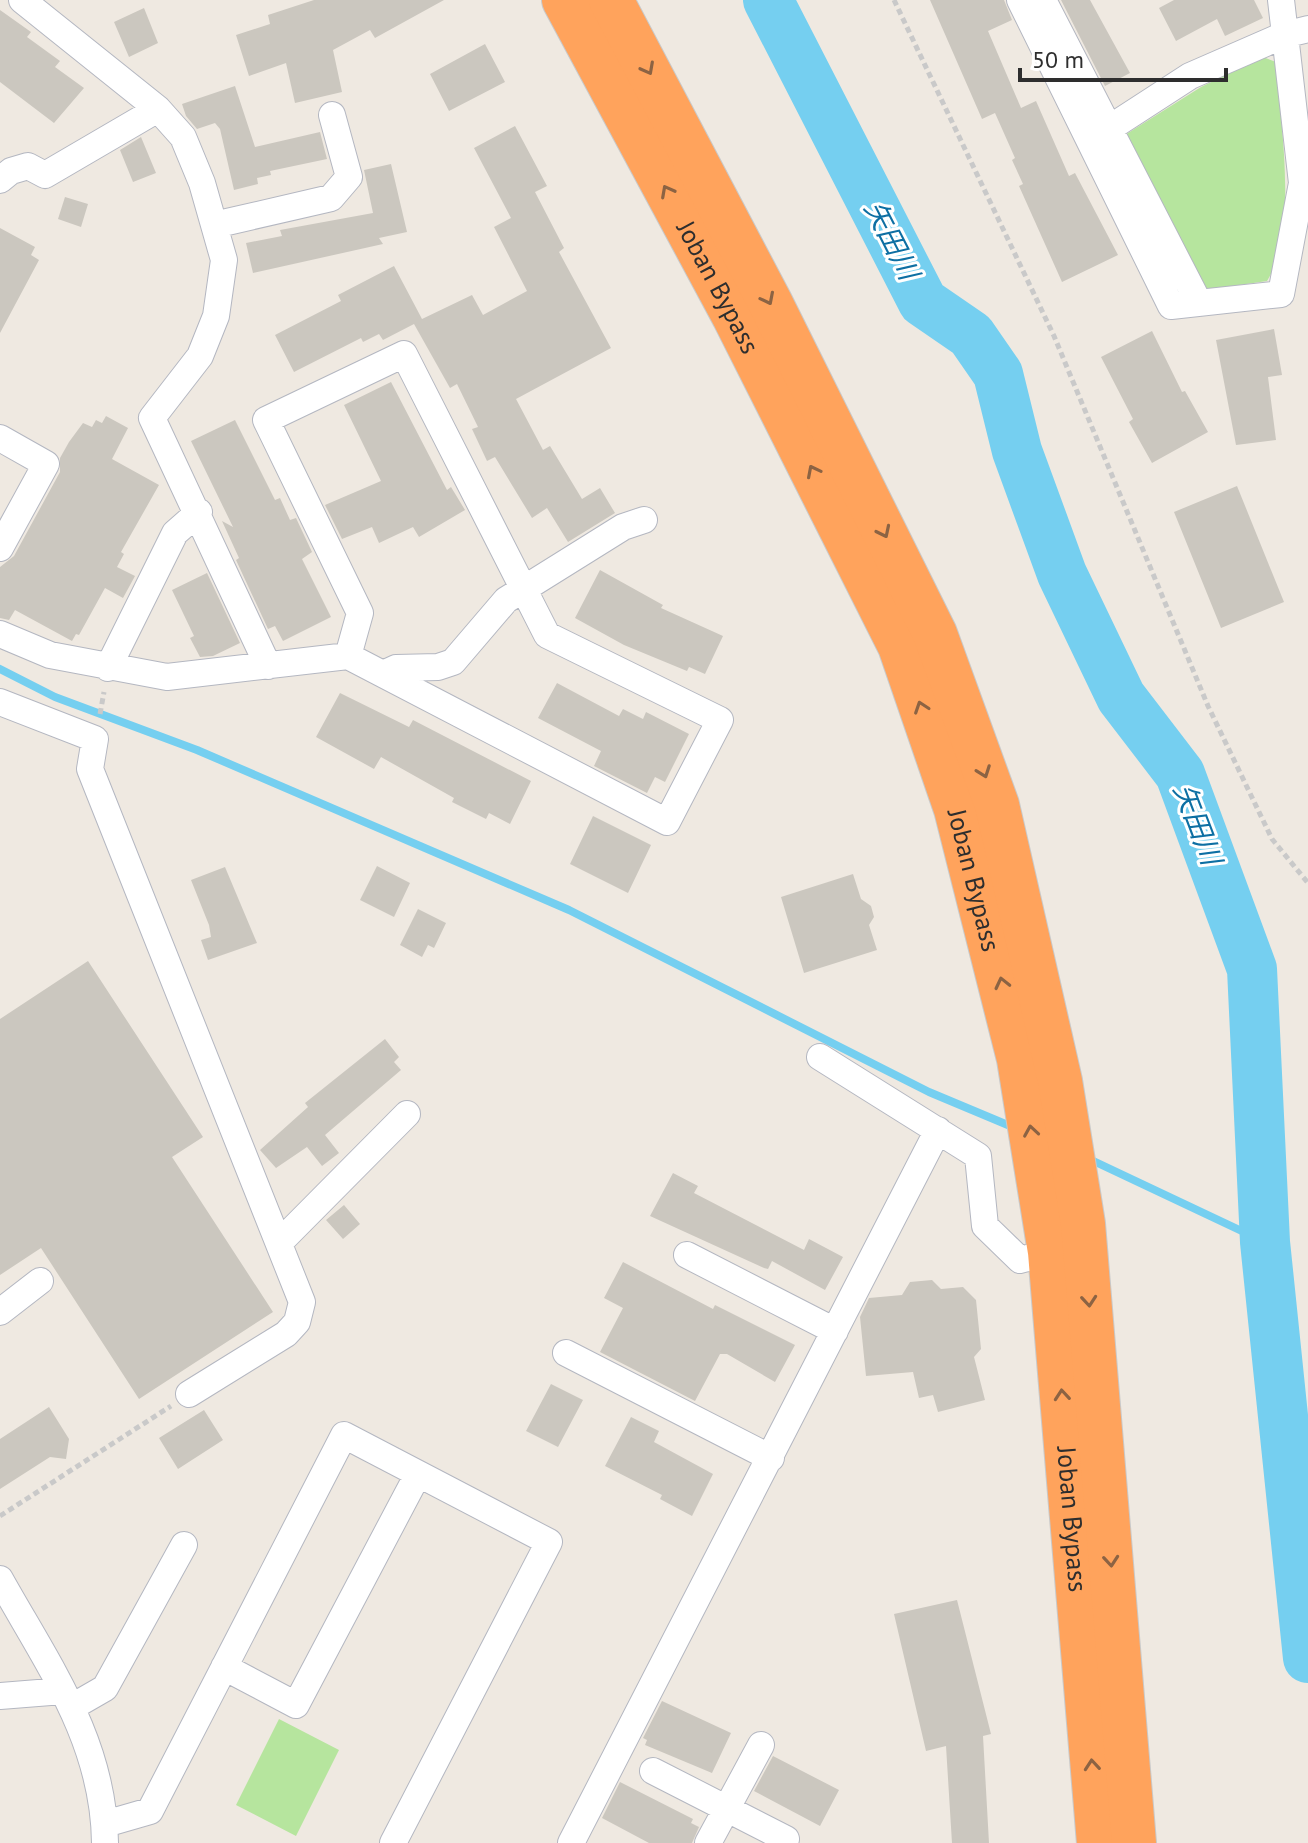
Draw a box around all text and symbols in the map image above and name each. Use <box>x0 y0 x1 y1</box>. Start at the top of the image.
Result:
scale bar <box>1020 32 1226 82</box>
text: 50 m <box>1032 44 1084 75</box>
one-way arrow <box>638 61 653 76</box>
one-way arrow <box>661 185 677 200</box>
water label: 矢田川 <box>857 194 929 288</box>
street label: Joban Bypass <box>669 214 767 359</box>
one-way arrow <box>759 291 774 306</box>
one-way arrow <box>807 465 822 480</box>
one-way arrow <box>875 524 890 539</box>
one-way arrow <box>915 701 931 715</box>
one-way arrow <box>975 764 991 778</box>
water label: 矢田川 <box>1166 778 1232 872</box>
street label: Joban Bypass <box>940 804 1008 955</box>
one-way arrow <box>994 977 1011 991</box>
one-way arrow <box>1023 1124 1040 1138</box>
one-way arrow <box>1080 1295 1097 1308</box>
one-way arrow <box>1053 1388 1070 1401</box>
street label: Joban Bypass <box>1050 1444 1095 1593</box>
one-way arrow <box>1102 1555 1119 1568</box>
one-way arrow <box>1084 1758 1101 1771</box>

